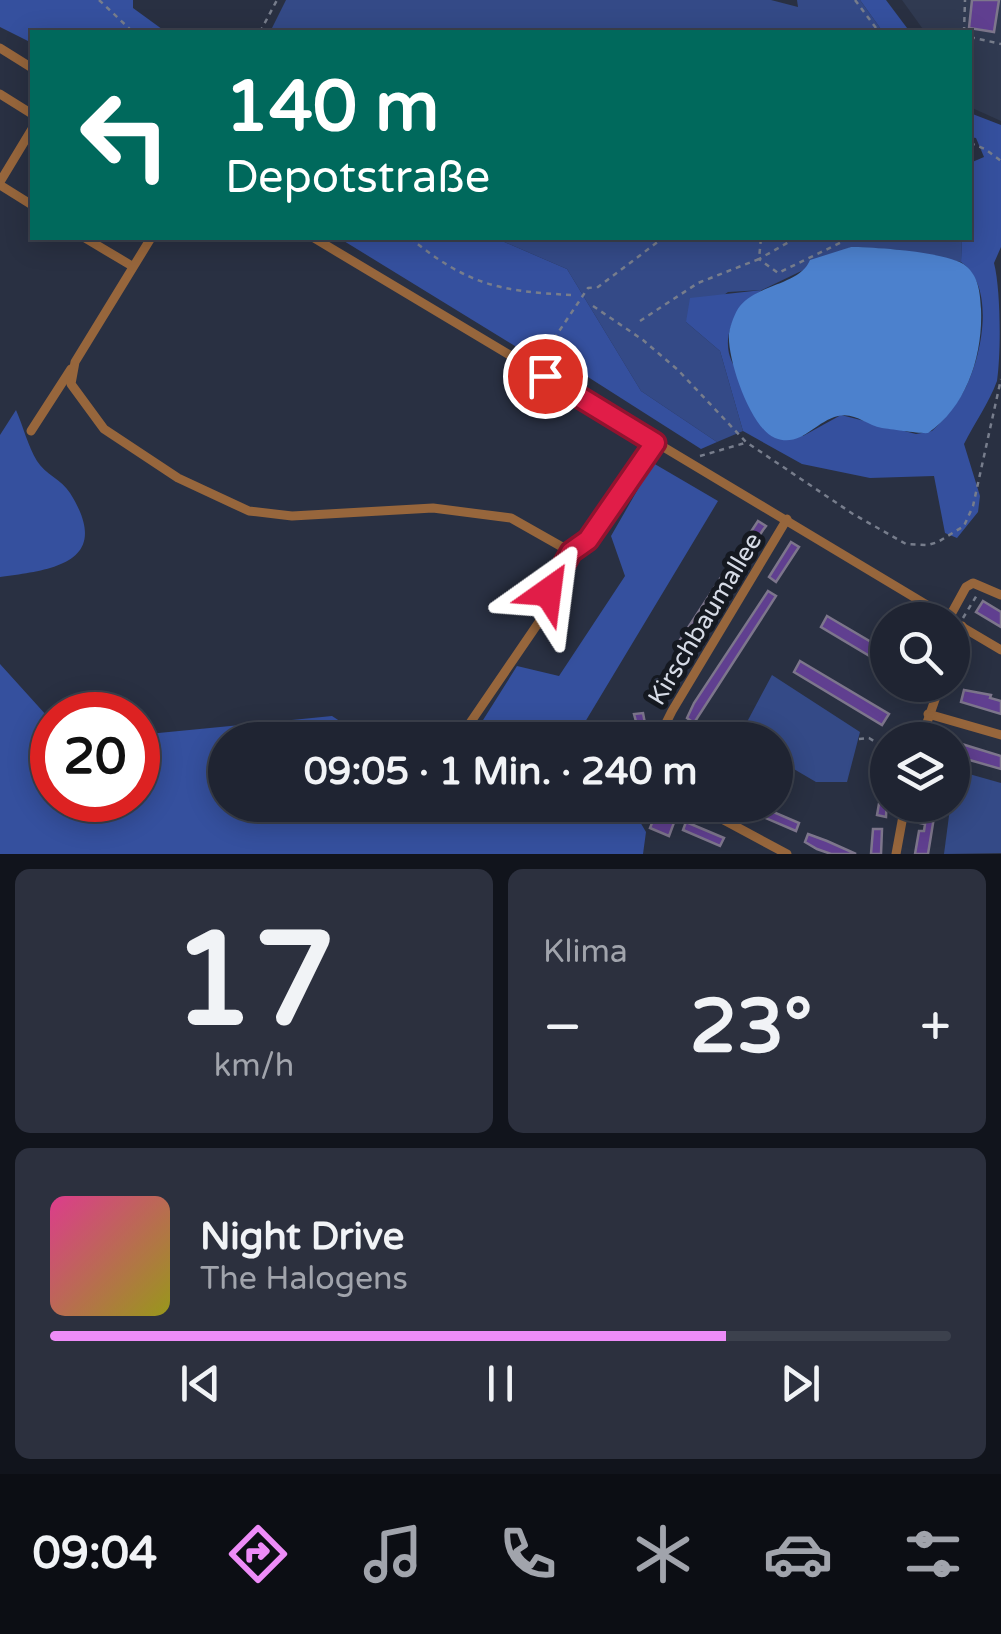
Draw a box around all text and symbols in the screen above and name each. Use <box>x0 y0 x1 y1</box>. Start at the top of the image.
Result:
text: 140 m <box>225 66 439 150</box>
icon: left <box>60 70 190 200</box>
text: Depotstraße <box>225 151 490 205</box>
pin <box>503 334 588 419</box>
icon: arrive <box>518 349 573 404</box>
street label: Kirschbaumallee <box>642 527 768 711</box>
position arrow <box>496 540 600 644</box>
map controls <box>870 602 970 822</box>
button: search <box>870 602 970 702</box>
speed limit sign: 20 <box>30 692 160 822</box>
button: layers <box>870 722 970 822</box>
text: 09:05 · 1 Min. · 240 m <box>304 749 697 795</box>
text: 17 <box>172 904 336 1060</box>
text: Klima <box>543 933 628 971</box>
text: 23° <box>690 982 812 1072</box>
text: − <box>543 995 582 1061</box>
text: + <box>920 995 951 1061</box>
text: km/h <box>214 1047 294 1085</box>
text: Night Drive <box>200 1214 404 1260</box>
text: The Halogens <box>200 1260 408 1298</box>
icon: previous <box>173 1356 228 1411</box>
icon: pause <box>473 1356 528 1411</box>
icon: next <box>773 1356 828 1411</box>
icon: directions <box>223 1519 293 1589</box>
icon: music <box>358 1519 428 1589</box>
icon: phone <box>493 1519 563 1589</box>
icon: climate <box>628 1519 698 1589</box>
icon: car <box>763 1519 833 1589</box>
icon: filters <box>898 1519 968 1589</box>
text: 09:04 <box>33 1527 157 1581</box>

